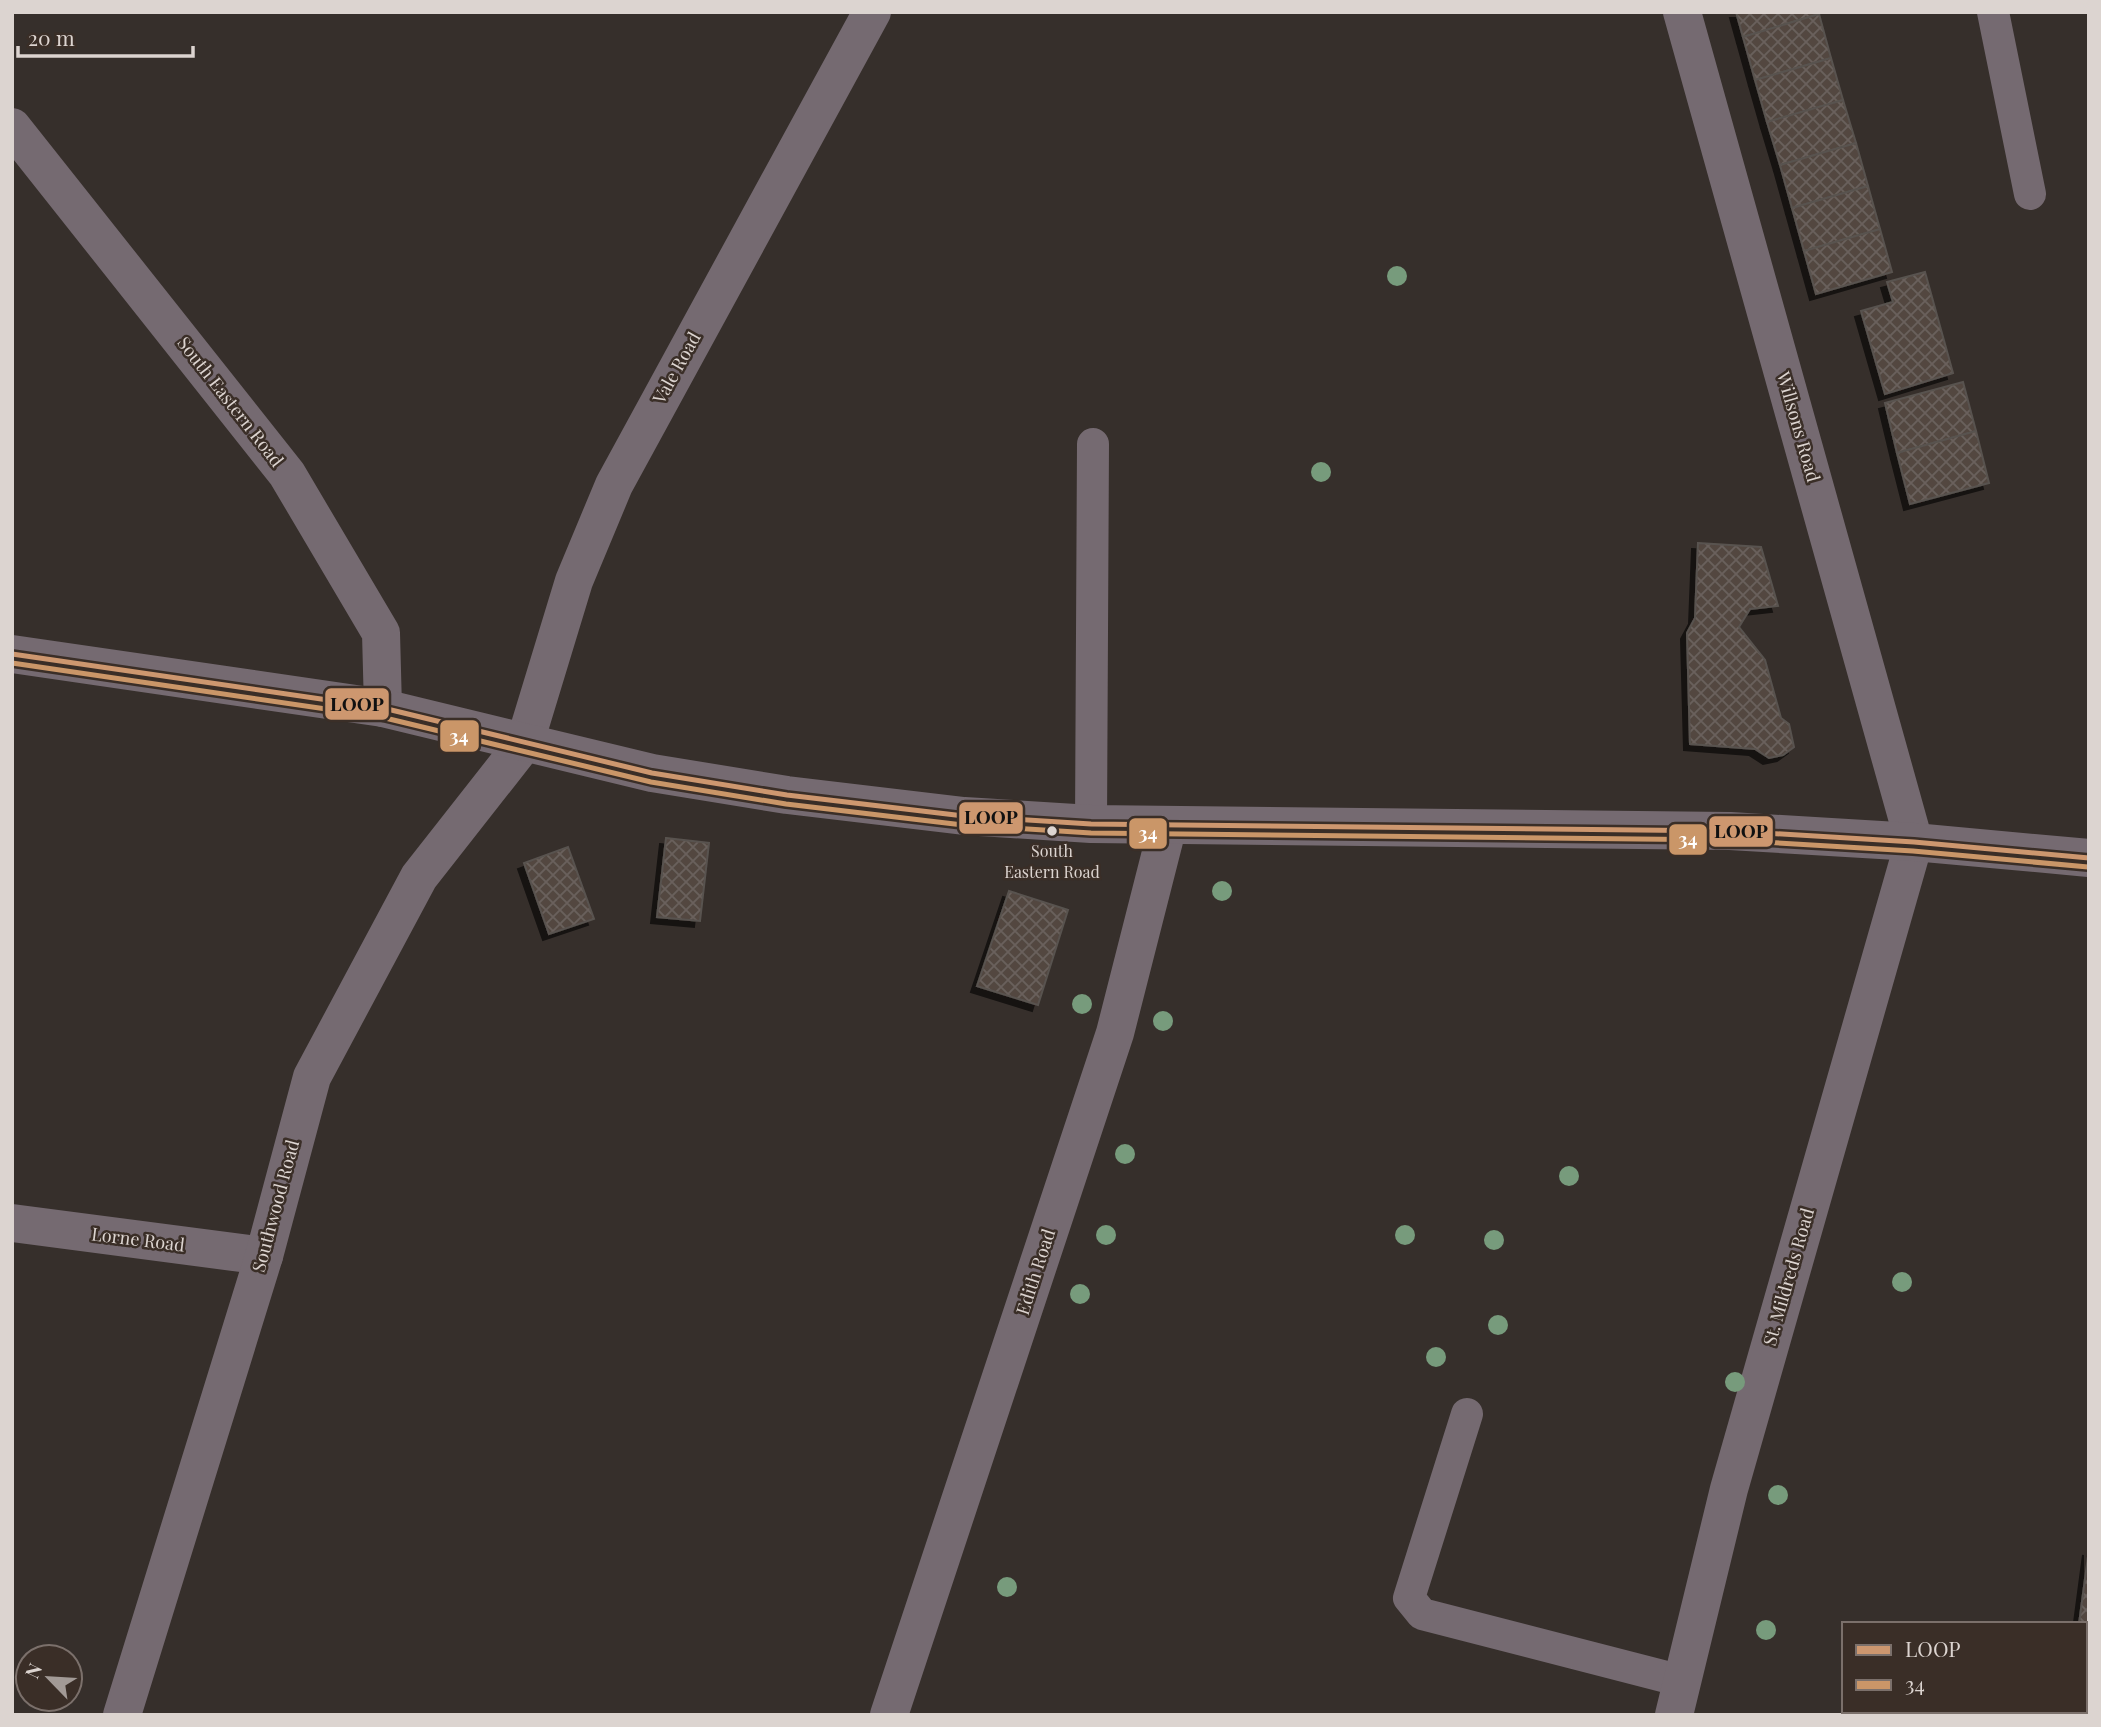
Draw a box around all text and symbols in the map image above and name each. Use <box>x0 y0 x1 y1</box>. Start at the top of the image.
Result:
scale bar <box>18 14 192 58</box>
text: 20 m <box>28 23 75 51</box>
street label: Vale Road <box>646 327 706 409</box>
street label: South Eastern Road <box>172 331 290 472</box>
street label: Willsons Road <box>1771 368 1826 485</box>
line badge: LOOP <box>324 687 390 721</box>
text: LOOP <box>330 690 384 716</box>
line badge: 34 <box>439 719 480 753</box>
text: 34 <box>449 722 469 748</box>
line badge: LOOP <box>958 801 1024 835</box>
text: LOOP <box>964 803 1018 829</box>
line badge: LOOP <box>1708 815 1774 848</box>
line badge: 34 <box>1128 817 1168 850</box>
text: LOOP <box>1714 817 1768 843</box>
text: 34 <box>1138 819 1158 845</box>
line badge: 34 <box>1668 823 1708 856</box>
marker: South Eastern Road <box>1045 824 1059 838</box>
text: 34 <box>1678 825 1698 851</box>
place label: South Eastern Road <box>1004 840 1100 882</box>
street label: Southwood Road <box>246 1136 304 1275</box>
street label: St. Mildreds Road <box>1757 1205 1819 1348</box>
street label: Lorne Road <box>90 1221 187 1257</box>
street label: Edith Road <box>1010 1225 1060 1318</box>
legend <box>1842 1622 2087 1713</box>
text: LOOP <box>1905 1634 1961 1662</box>
north arrow <box>14 1643 84 1713</box>
text: N <box>18 1658 47 1682</box>
text: 34 <box>1905 1669 1925 1697</box>

